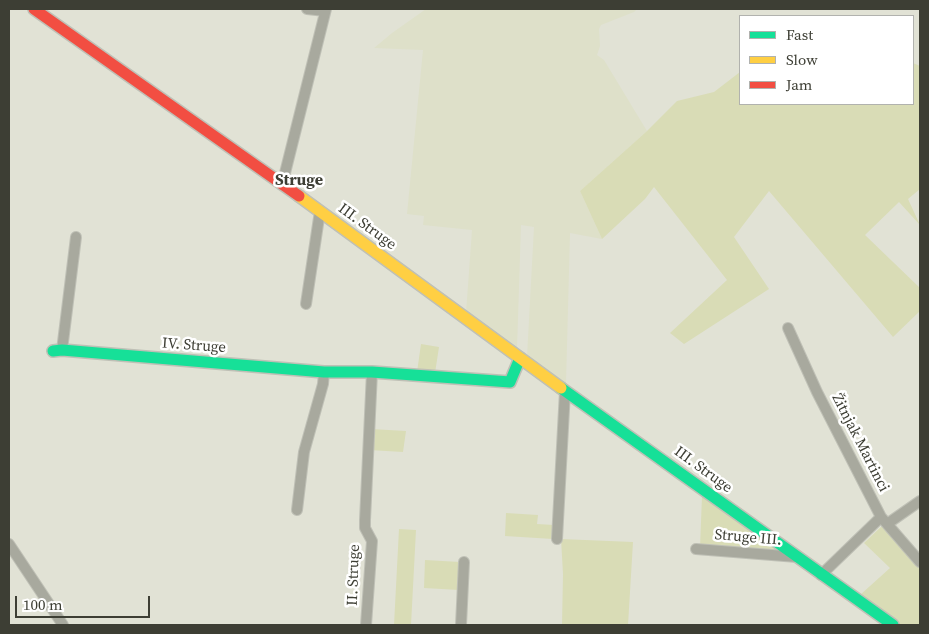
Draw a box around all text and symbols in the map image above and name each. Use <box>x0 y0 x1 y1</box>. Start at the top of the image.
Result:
legend <box>739 15 914 105</box>
text: Fast <box>786 24 813 45</box>
text: Slow <box>786 49 818 70</box>
text: Jam <box>786 74 812 95</box>
district label: Struge <box>275 171 323 191</box>
street label: III. Struge <box>334 200 400 254</box>
street label: IV. Struge <box>161 335 227 357</box>
street label: Žitnjak Martinci <box>828 391 892 495</box>
street label: III. Struge <box>670 443 736 497</box>
street label: Struge III. <box>714 526 782 550</box>
street label: II. Struge <box>344 544 364 606</box>
scale bar <box>18 586 152 618</box>
text: 100 m <box>23 594 63 615</box>

